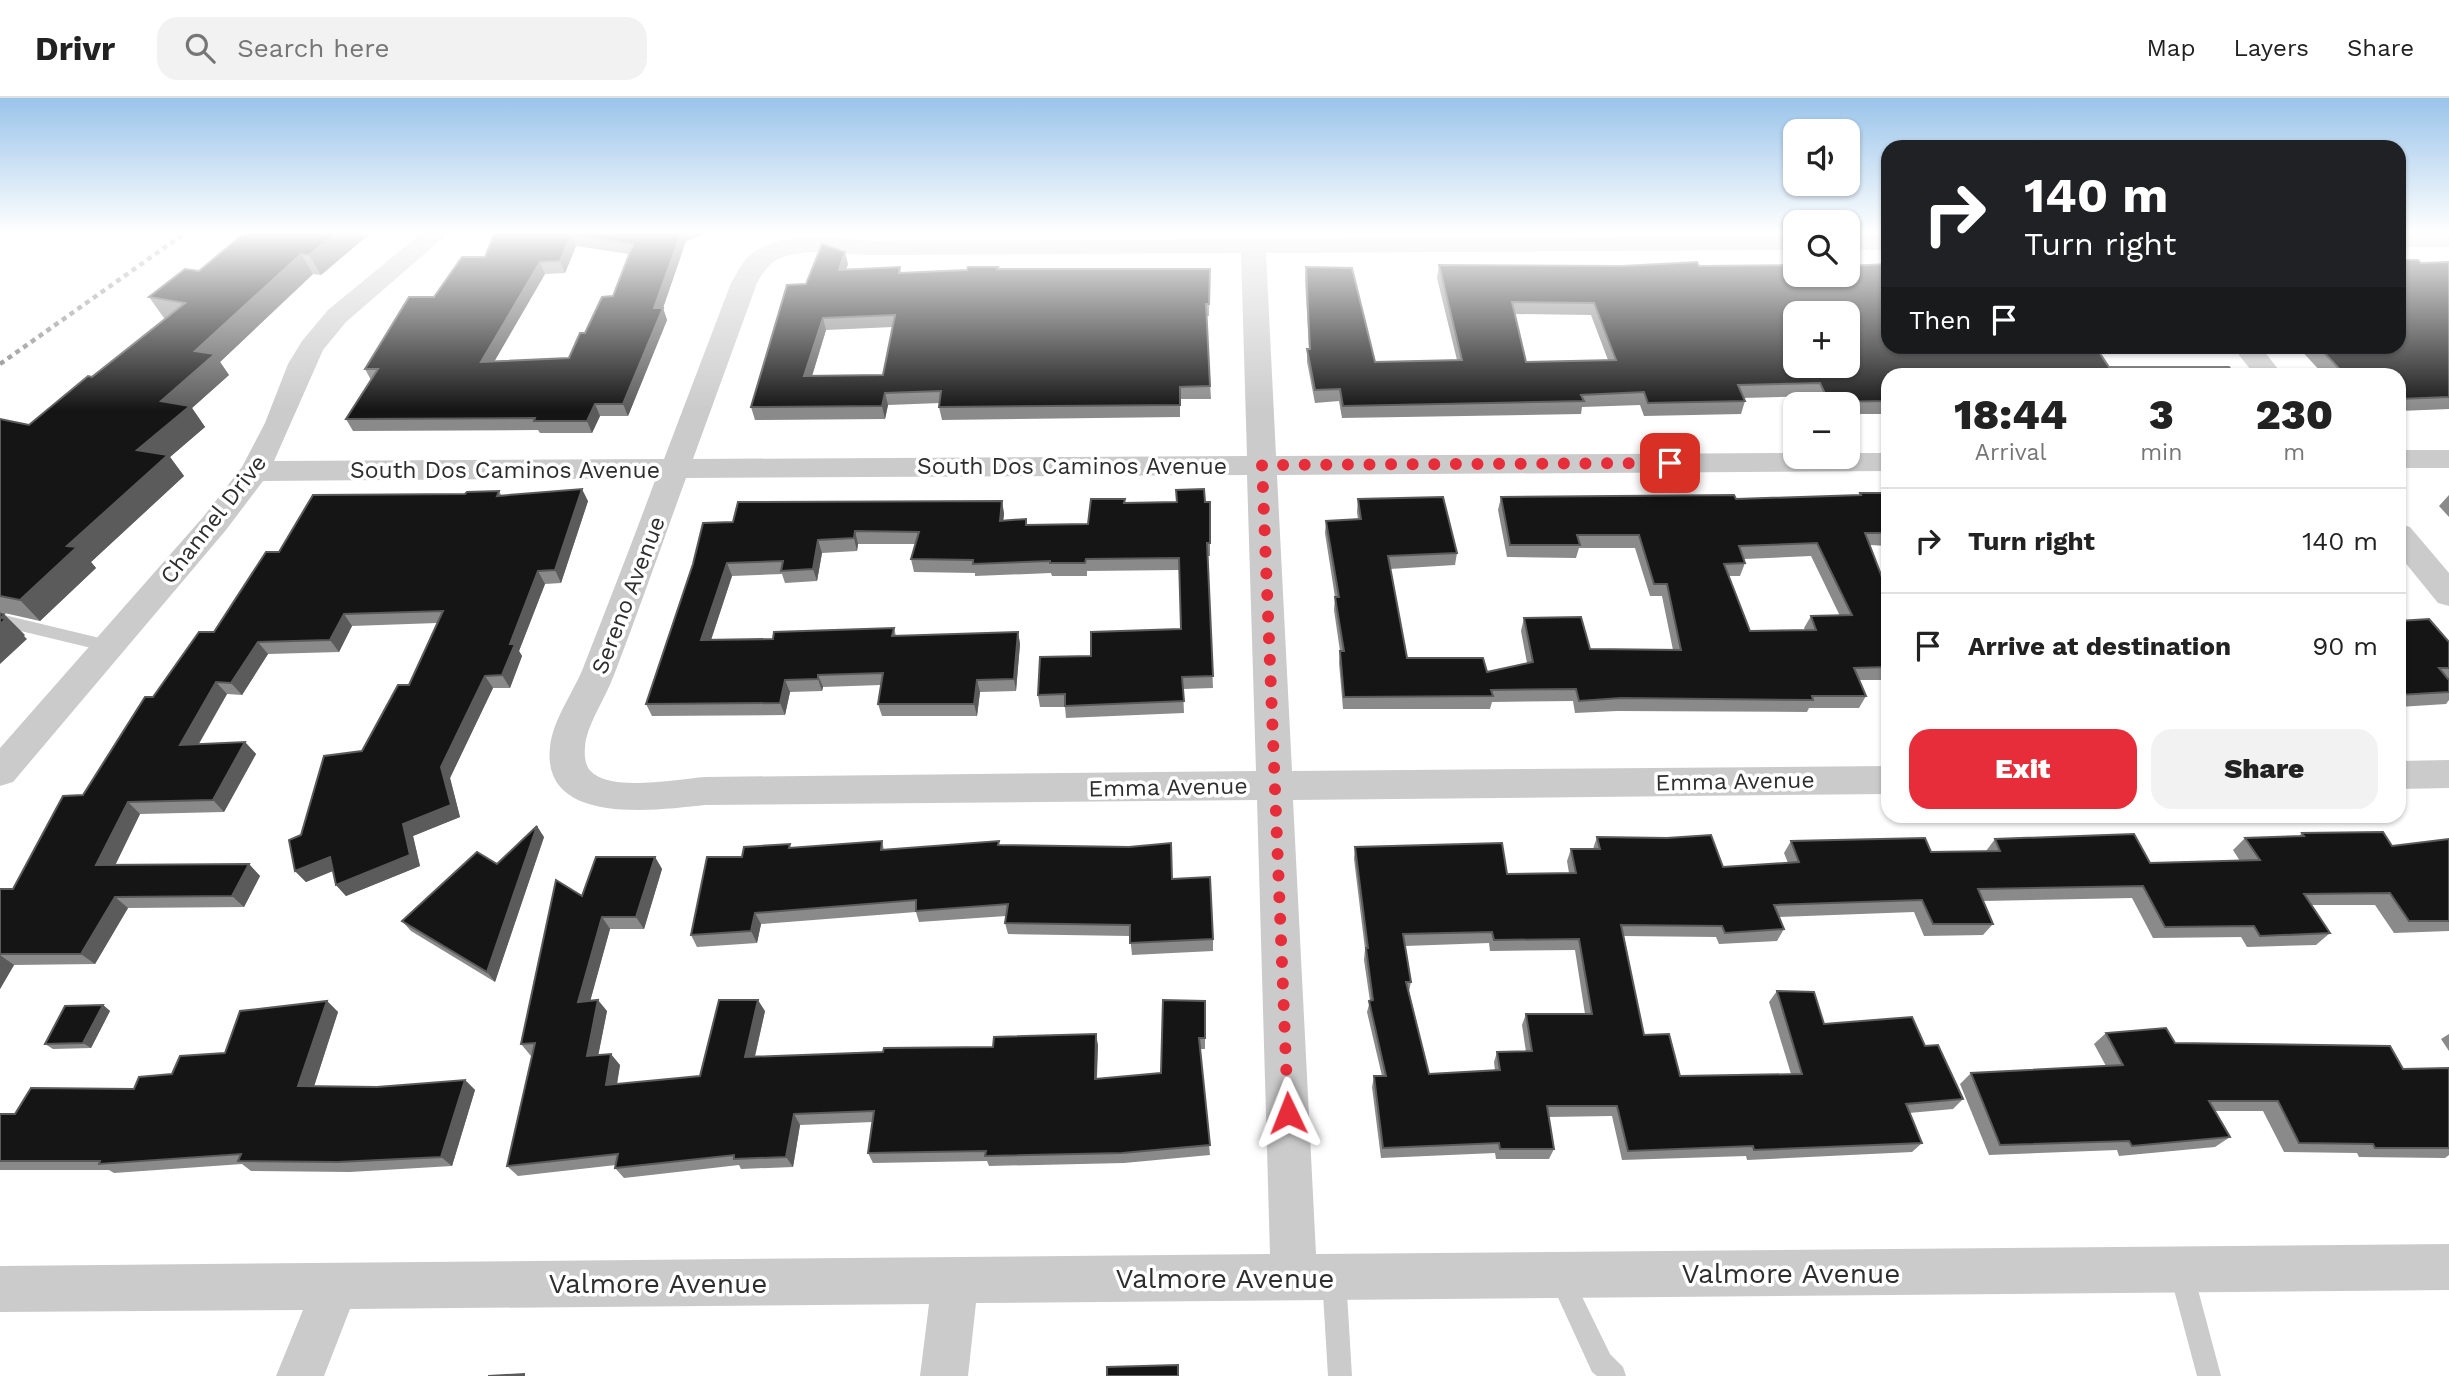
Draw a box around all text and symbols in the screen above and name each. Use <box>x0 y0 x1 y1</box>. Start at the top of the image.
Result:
search box <box>157 17 647 80</box>
text: Drivr <box>35 29 115 68</box>
icon: search <box>181 29 219 67</box>
text: Search here <box>237 33 390 63</box>
text: Map <box>2147 34 2195 62</box>
text: Layers <box>2233 34 2309 62</box>
text: Share <box>2347 34 2414 62</box>
map controls <box>1783 119 1860 469</box>
button: sound <box>1783 119 1860 196</box>
text: 140 m <box>2024 166 2168 224</box>
icon: right <box>1909 168 2000 259</box>
button: search <box>1783 210 1860 287</box>
text: Turn right <box>2024 225 2176 263</box>
button: + <box>1783 301 1860 378</box>
icon: arrive <box>1985 301 2023 339</box>
text: Then <box>1909 305 1971 335</box>
text: 18:44 <box>1954 390 2067 439</box>
text: 3 <box>2149 390 2174 439</box>
text: 230 <box>2255 390 2333 439</box>
button: − <box>1783 392 1860 469</box>
pin <box>1640 433 1700 493</box>
text: Arrival <box>1975 439 2047 466</box>
text: min <box>2140 439 2182 466</box>
text: m <box>2283 439 2305 466</box>
icon: arrive <box>1651 444 1689 482</box>
street label: Channel Drive <box>155 450 272 589</box>
street label: South Dos Caminos Avenue <box>917 453 1227 480</box>
street label: South Dos Caminos Avenue <box>350 457 660 484</box>
street label: Sereno Avenue <box>586 513 671 678</box>
icon: right <box>1909 522 1947 560</box>
text: Turn right <box>1968 526 2095 556</box>
text: 140 m <box>2302 526 2378 556</box>
icon: arrive <box>1909 627 1947 665</box>
text: Arrive at destination <box>1968 631 2231 661</box>
text: 90 m <box>2312 631 2378 661</box>
button: Exit <box>1909 729 2137 809</box>
button: Share <box>2151 729 2378 809</box>
street label: Emma Avenue <box>1655 767 1815 796</box>
street label: Emma Avenue <box>1088 773 1248 802</box>
position arrow <box>1251 1076 1325 1150</box>
street label: Valmore Avenue <box>1682 1257 1900 1290</box>
street label: Valmore Avenue <box>1116 1262 1334 1295</box>
street label: Valmore Avenue <box>549 1267 767 1300</box>

